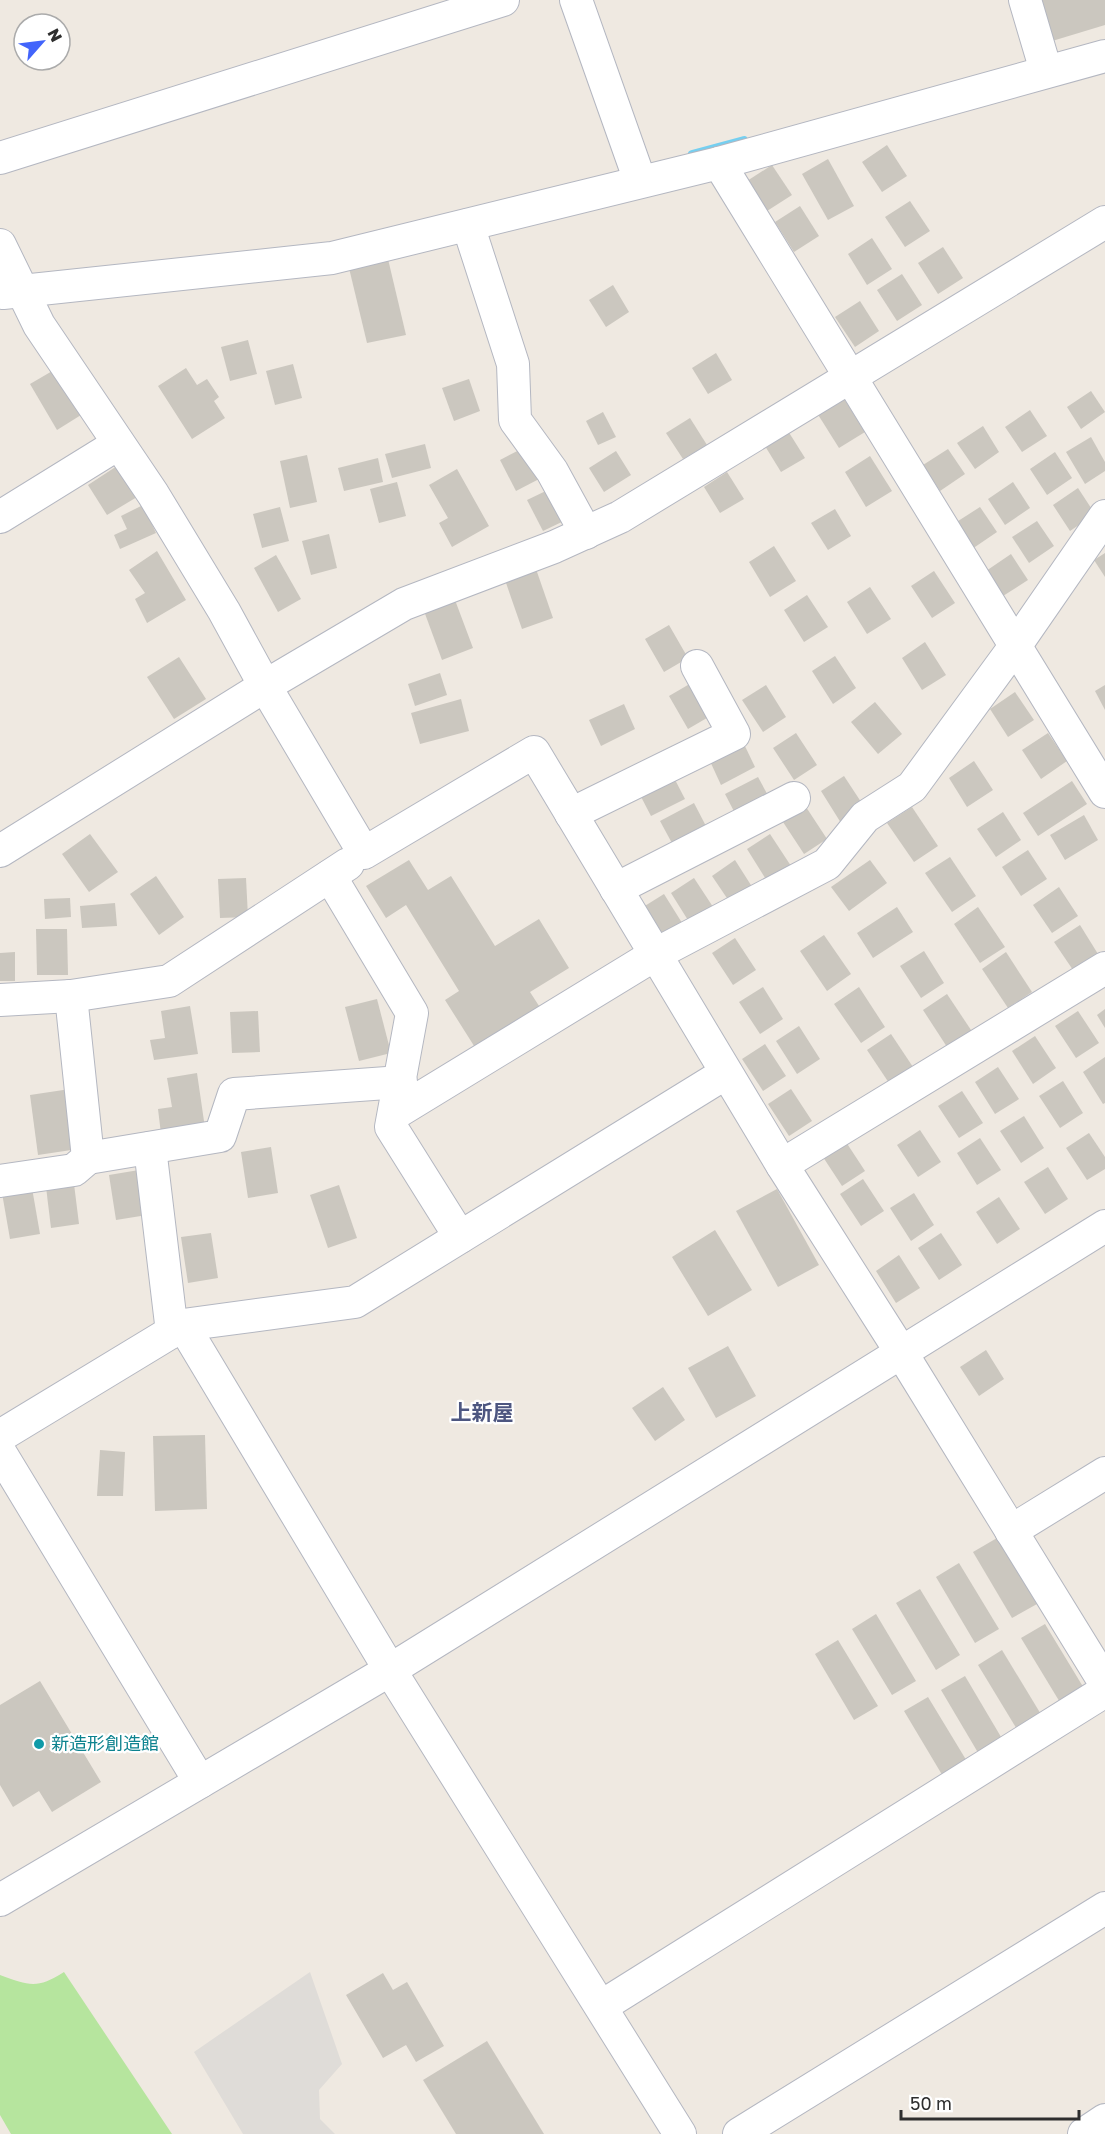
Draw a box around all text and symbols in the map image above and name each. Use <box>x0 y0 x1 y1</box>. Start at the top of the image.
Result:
north arrow <box>12 12 72 72</box>
text: N <box>44 25 67 45</box>
district label: 上新屋 <box>451 1399 514 1425</box>
place label: 新造形創造館 <box>51 1732 159 1754</box>
marker: 新造形創造館 <box>32 1737 46 1751</box>
scale bar <box>901 2083 1080 2121</box>
text: 50 m <box>910 2092 952 2114</box>

